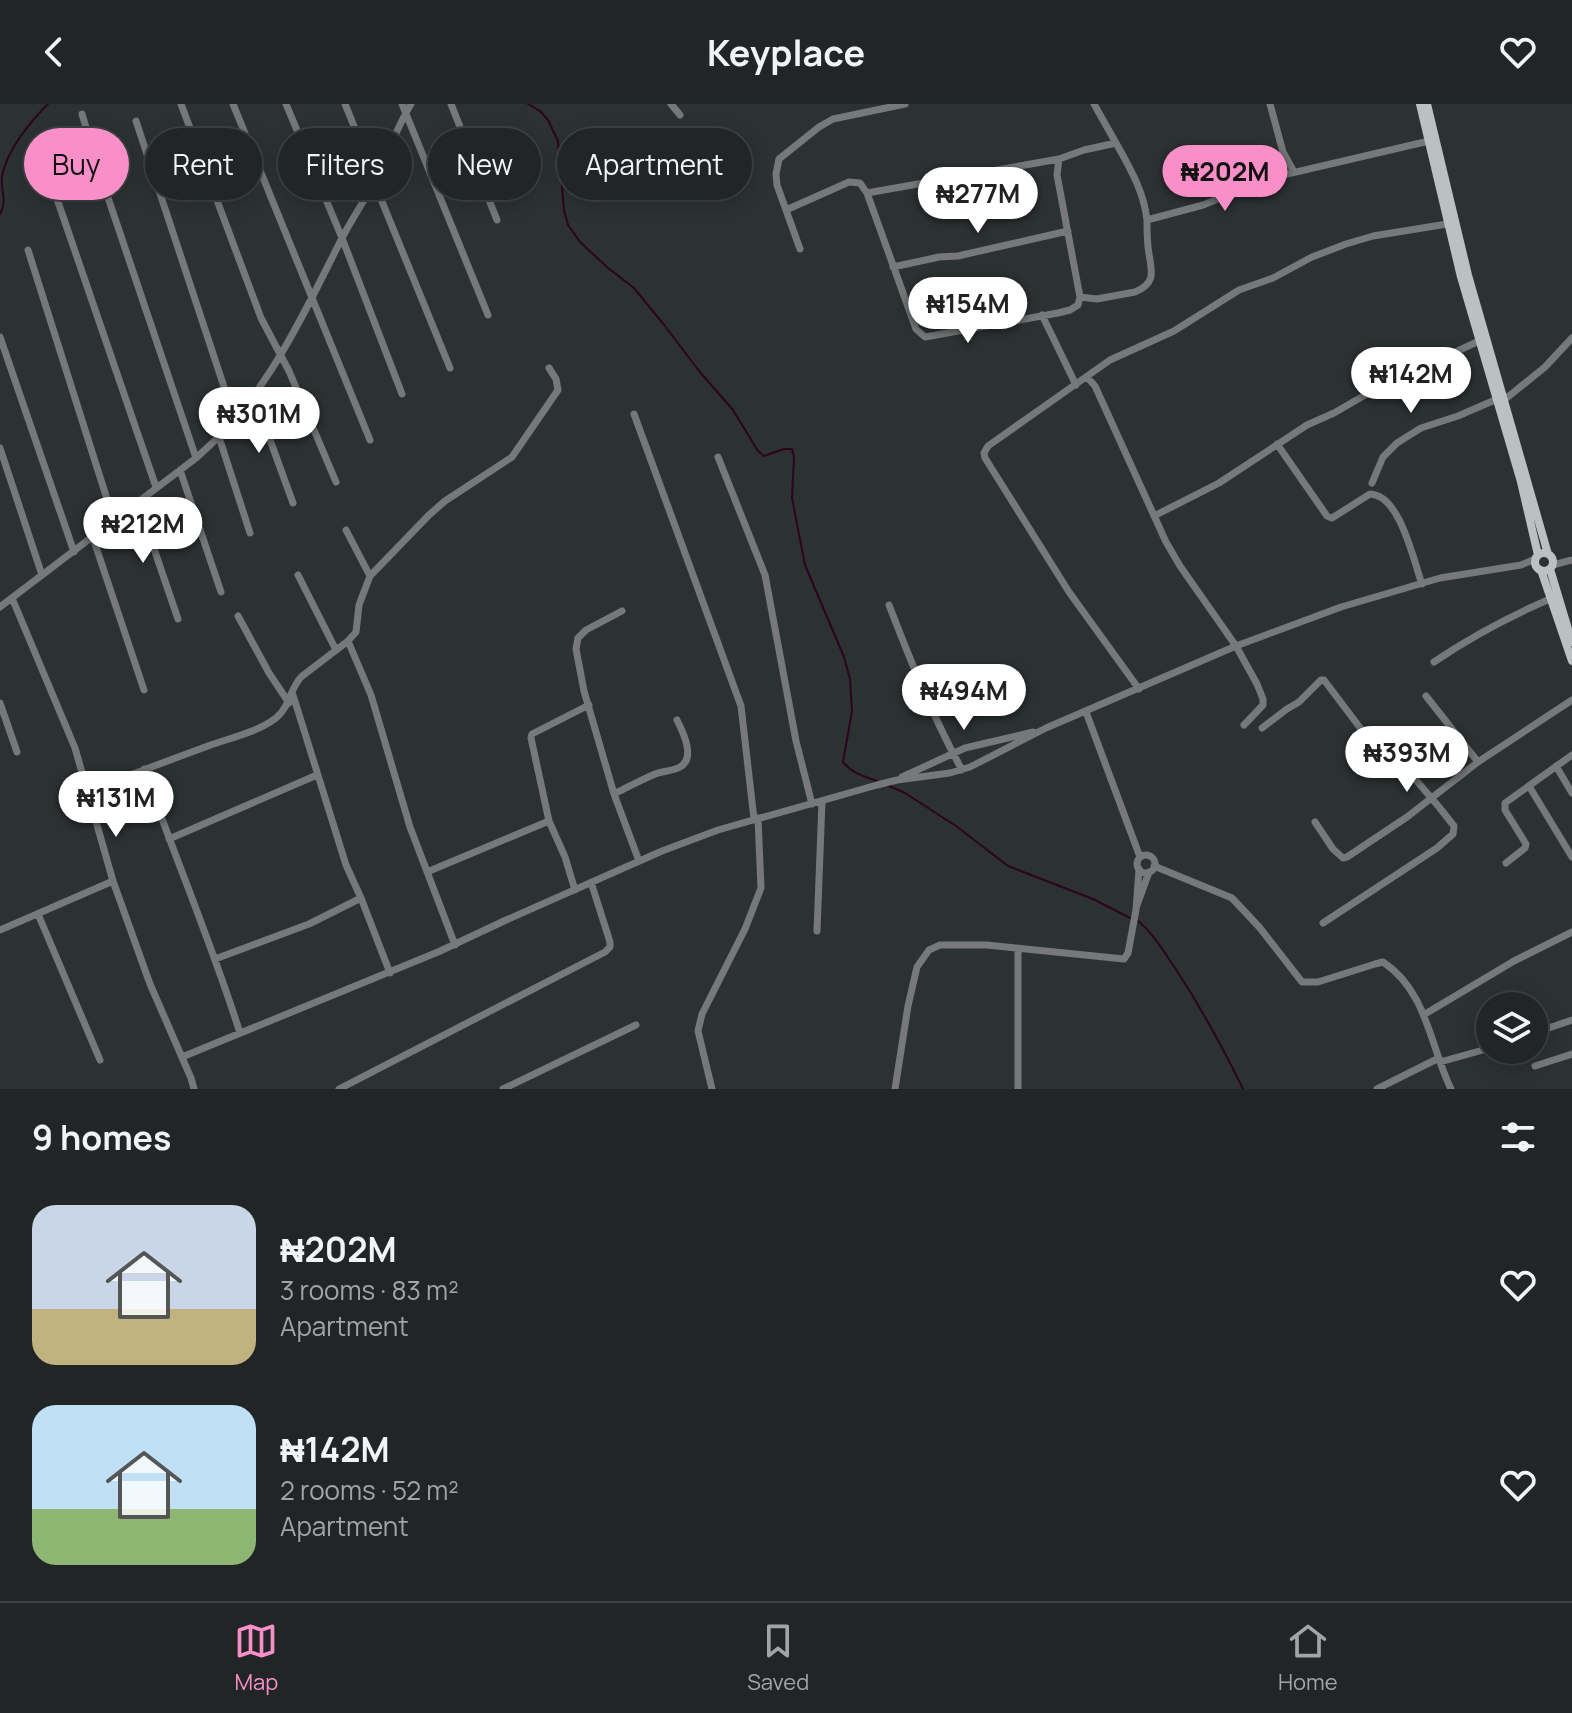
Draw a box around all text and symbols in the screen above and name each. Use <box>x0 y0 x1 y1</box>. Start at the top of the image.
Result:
text: Keyplace <box>707 28 865 77</box>
icon: back <box>32 30 76 74</box>
icon: heart <box>1496 30 1540 74</box>
chip: Buy <box>24 128 129 200</box>
chip: Rent <box>145 128 262 200</box>
chip: Filters <box>278 128 412 200</box>
chip: New <box>428 128 541 200</box>
chip: Apartment <box>557 128 752 200</box>
pin: ₦202M <box>1169 145 1281 213</box>
text: ₦202M <box>1180 153 1270 189</box>
pin: ₦277M <box>922 167 1034 235</box>
text: ₦277M <box>936 175 1020 211</box>
pin: ₦154M <box>912 277 1024 345</box>
text: ₦154M <box>926 285 1010 321</box>
pin: ₦142M <box>1355 347 1467 415</box>
text: ₦142M <box>1369 355 1453 391</box>
pin: ₦301M <box>203 387 315 455</box>
text: ₦301M <box>217 395 301 431</box>
pin: ₦212M <box>87 497 199 565</box>
text: ₦212M <box>101 505 185 541</box>
pin: ₦494M <box>908 664 1020 732</box>
text: ₦494M <box>920 672 1008 708</box>
pin: ₦393M <box>1351 726 1463 794</box>
text: ₦393M <box>1363 734 1451 770</box>
pin: ₦131M <box>60 771 172 839</box>
text: ₦131M <box>77 779 155 815</box>
map controls <box>1476 992 1548 1064</box>
button: layers <box>1476 992 1548 1064</box>
text: 9 homes <box>32 1114 171 1160</box>
icon: filters <box>1496 1115 1540 1159</box>
text: ₦202M <box>280 1226 397 1272</box>
icon: home <box>96 1237 192 1333</box>
icon: heart <box>1496 1263 1540 1307</box>
text: 3 rooms · 83 m² <box>280 1272 459 1308</box>
text: Apartment <box>280 1308 409 1344</box>
text: ₦142M <box>280 1426 389 1472</box>
icon: home <box>96 1437 192 1533</box>
icon: heart <box>1496 1463 1540 1507</box>
text: 2 rooms · 52 m² <box>280 1472 459 1508</box>
text: Apartment <box>280 1508 409 1544</box>
tab: Map <box>234 1619 278 1697</box>
tab: Saved <box>747 1619 809 1697</box>
tab: Home <box>1278 1619 1338 1697</box>

